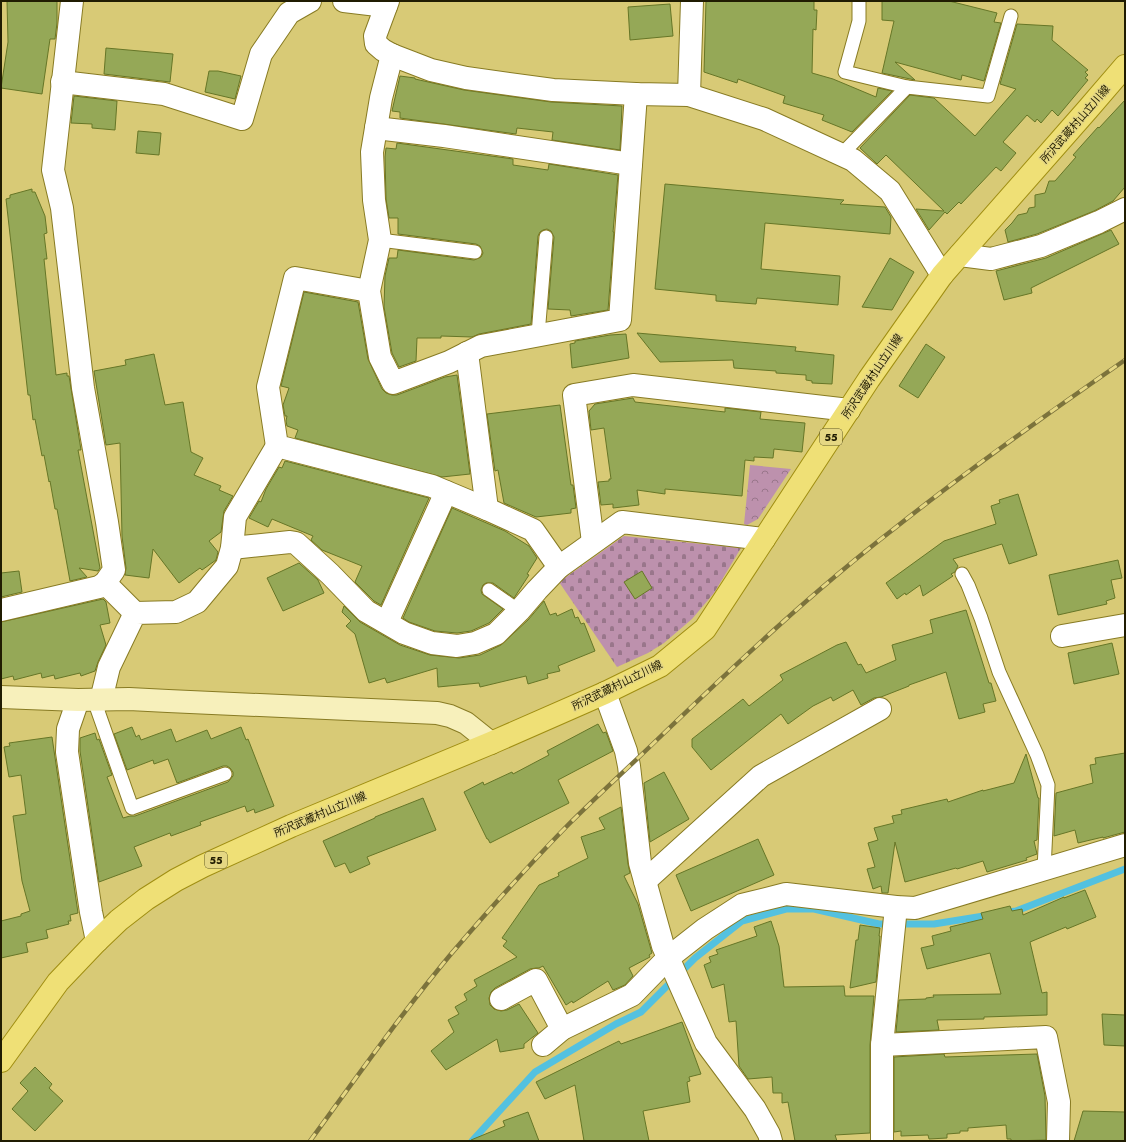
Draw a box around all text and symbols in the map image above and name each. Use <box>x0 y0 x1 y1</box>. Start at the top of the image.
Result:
street label: 所沢武蔵村山立川線 <box>1036 81 1114 167</box>
street label: 所沢武蔵村山立川線 <box>838 330 906 422</box>
road number: 55 <box>820 429 842 445</box>
street label: 所沢武蔵村山立川線 <box>569 656 665 714</box>
street label: 所沢武蔵村山立川線 <box>271 787 369 841</box>
road number: 55 <box>205 852 227 868</box>

